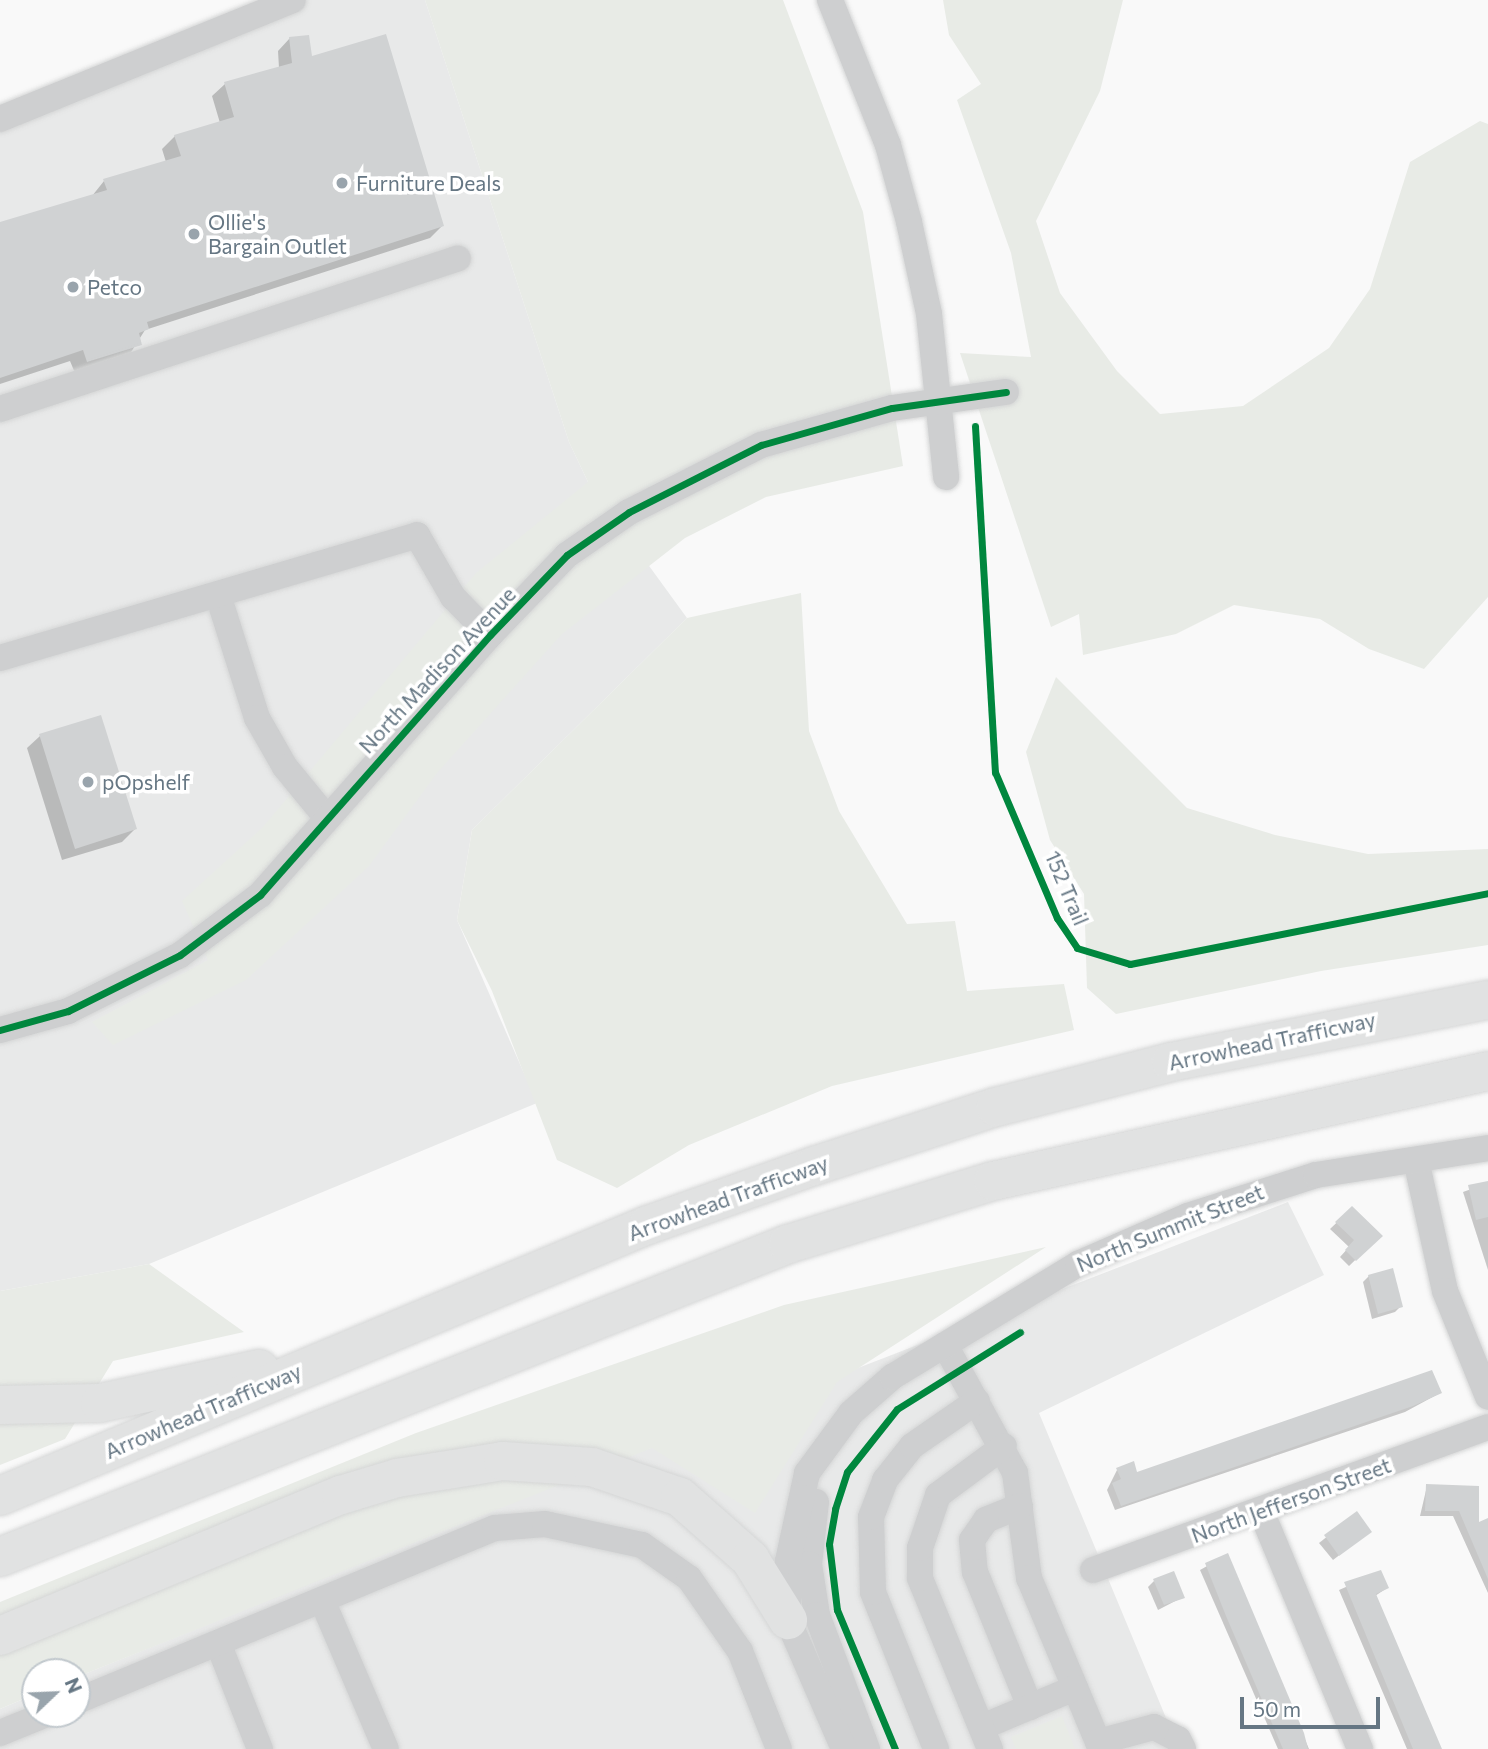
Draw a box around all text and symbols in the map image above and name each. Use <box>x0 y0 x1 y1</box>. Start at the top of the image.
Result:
place label: Furniture Deals <box>356 170 501 196</box>
marker: Furniture Deals <box>334 175 350 191</box>
place label: Ollie's Bargain Outlet <box>208 209 347 259</box>
marker: Ollie's Bargain Outlet <box>186 226 202 242</box>
place label: Petco <box>87 274 142 300</box>
marker: Petco <box>65 279 81 295</box>
street label: North Madison Avenue <box>353 582 521 758</box>
place label: pOpshelf <box>102 769 190 795</box>
marker: pOpshelf <box>80 774 96 790</box>
street label: 152 Trail <box>1040 847 1094 929</box>
street label: Arrowhead Trafficway <box>1166 1007 1378 1075</box>
street label: Arrowhead Trafficway <box>624 1150 832 1246</box>
street label: North Summit Street <box>1073 1179 1267 1277</box>
street label: Arrowhead Trafficway <box>101 1358 305 1464</box>
street label: North Jefferson Street <box>1188 1452 1394 1548</box>
north arrow <box>21 1658 91 1728</box>
text: N <box>61 1674 87 1696</box>
scale bar <box>1243 1682 1383 1726</box>
text: 50 m <box>1253 1696 1301 1721</box>

